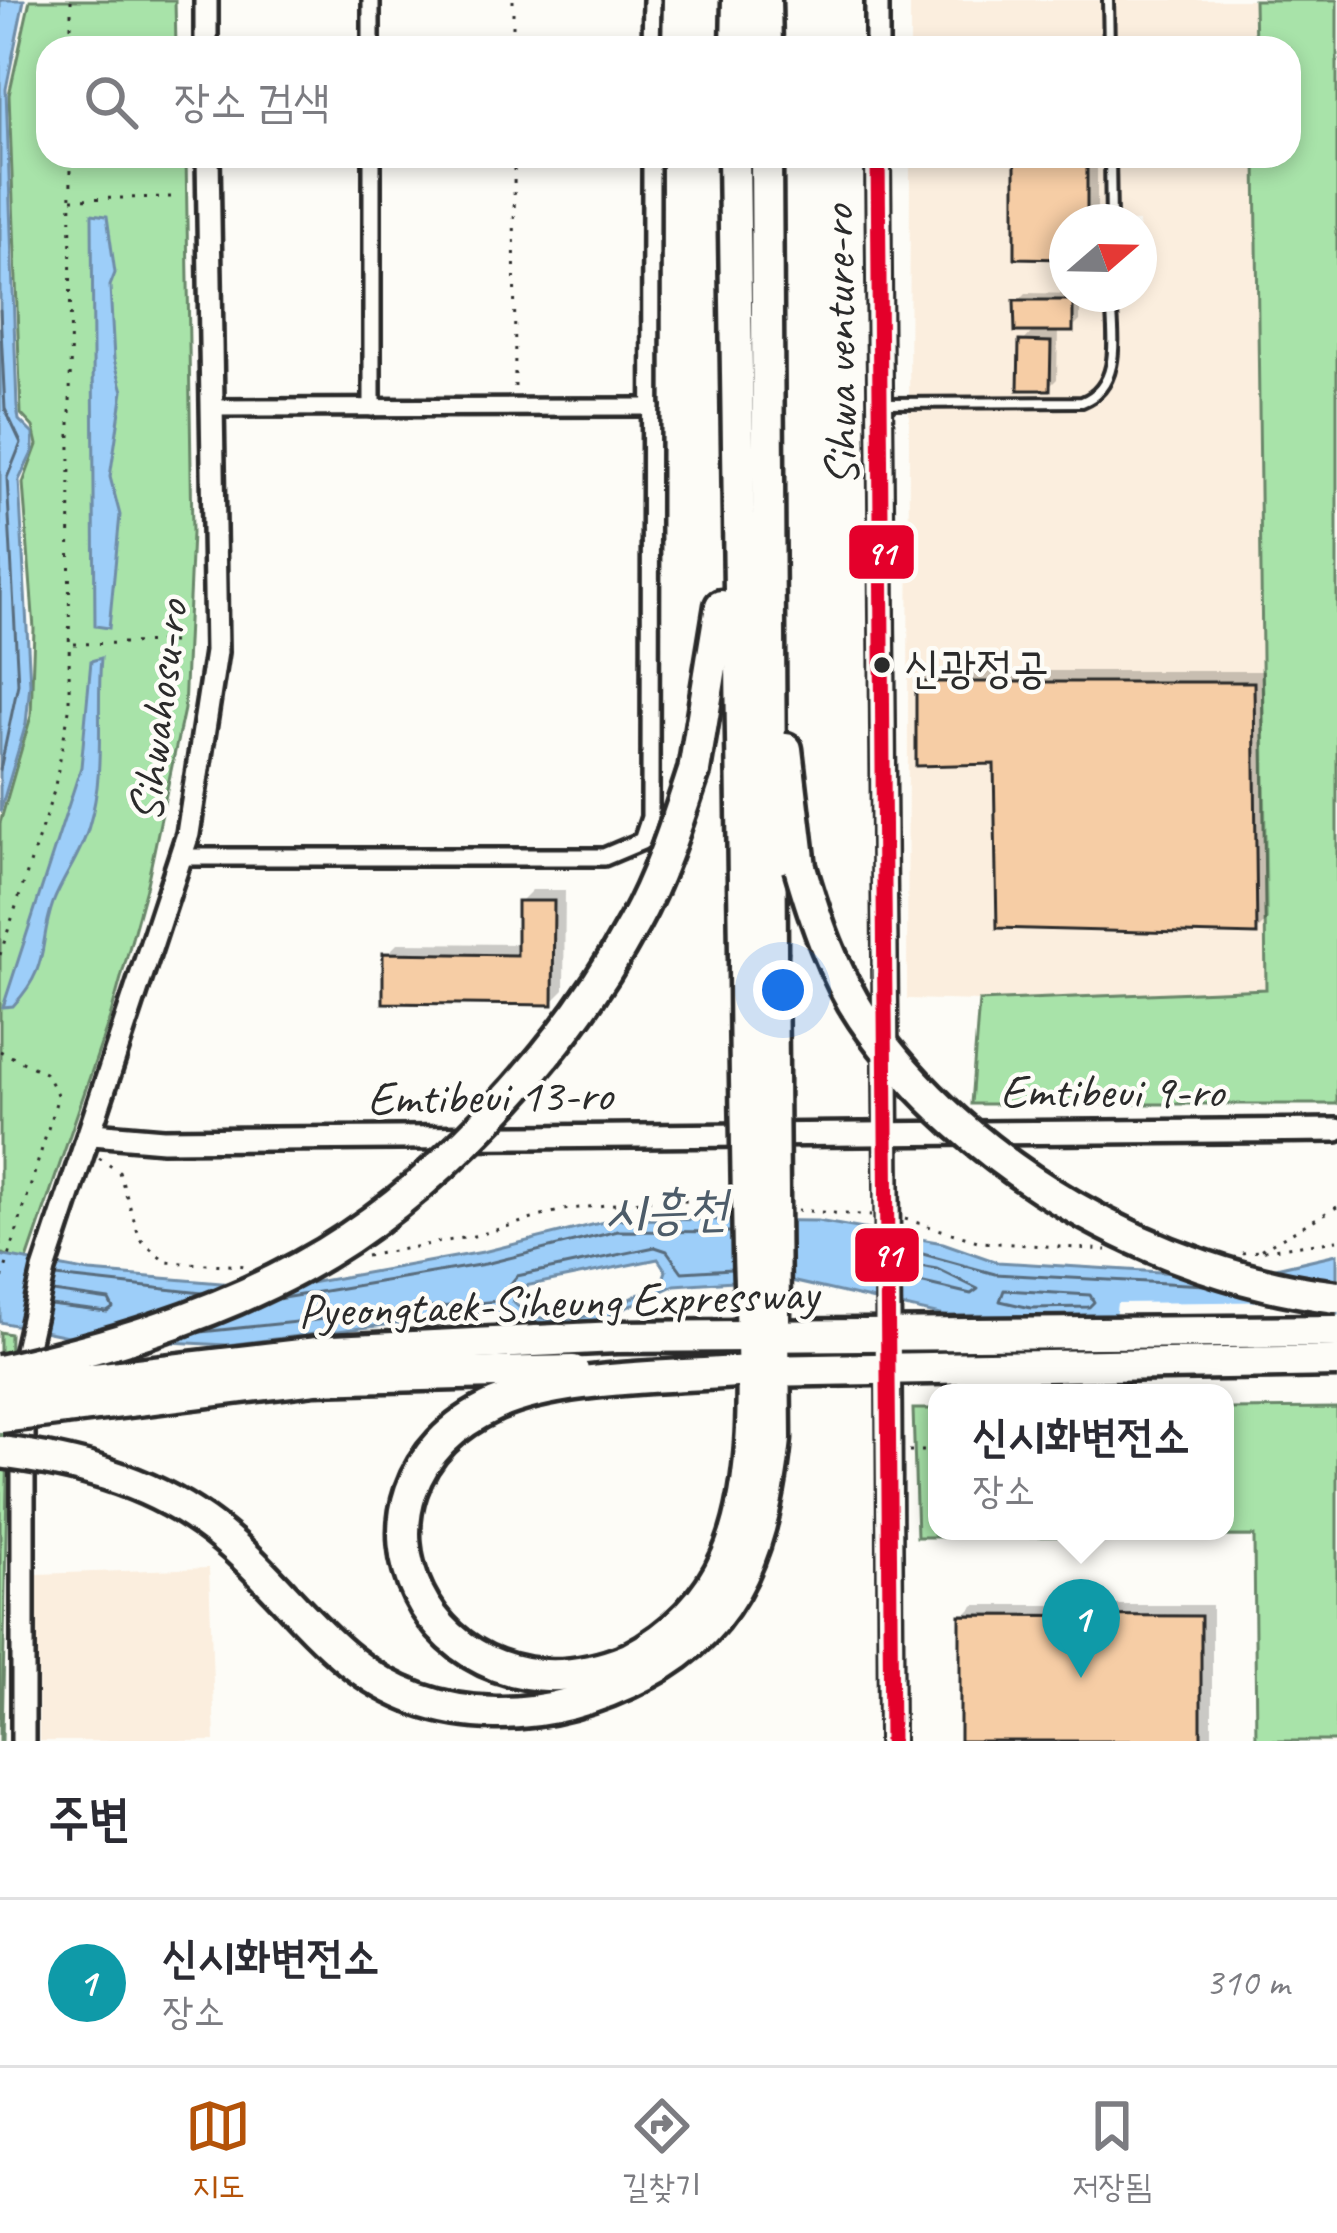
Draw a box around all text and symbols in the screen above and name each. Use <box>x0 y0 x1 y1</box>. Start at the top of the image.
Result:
search box <box>36 36 1301 168</box>
icon: search <box>78 69 144 135</box>
text: 장소 검색 <box>174 73 330 130</box>
street label: Sihwa venture-ro <box>807 202 871 487</box>
north arrow <box>1049 204 1157 312</box>
line badge: 91 <box>847 523 916 581</box>
text: 91 <box>866 532 899 574</box>
street label: Sihwahosu-ro <box>115 594 202 825</box>
place label: 신광정공 <box>904 639 1049 696</box>
marker: 신광정공 <box>871 654 893 676</box>
your location <box>753 960 813 1020</box>
street label: Emtibeui 9-ro <box>1000 1061 1227 1121</box>
street label: Emtibeui 13-ro <box>367 1064 616 1128</box>
water label: 시흥천 <box>603 1176 734 1244</box>
line badge: 91 <box>853 1226 921 1284</box>
text: 91 <box>872 1234 905 1276</box>
street label: Pyeongtaek-Siheung Expressway <box>297 1263 823 1341</box>
popup <box>928 1384 1234 1540</box>
text: 신시화변전소 <box>972 1408 1190 1465</box>
text: 장소 <box>972 1466 1035 1515</box>
pin: 1 <box>1042 1579 1120 1678</box>
text: 주변 <box>48 1786 130 1850</box>
text: 신시화변전소 <box>162 1929 379 1986</box>
text: 1 <box>78 1958 96 2007</box>
text: 310 m <box>1205 1958 1289 2007</box>
text: 장소 <box>162 1987 225 2036</box>
tab: 지도 <box>185 2093 251 2208</box>
tab: 길찾기 <box>622 2093 701 2208</box>
tab: 저장됨 <box>1072 2093 1152 2208</box>

